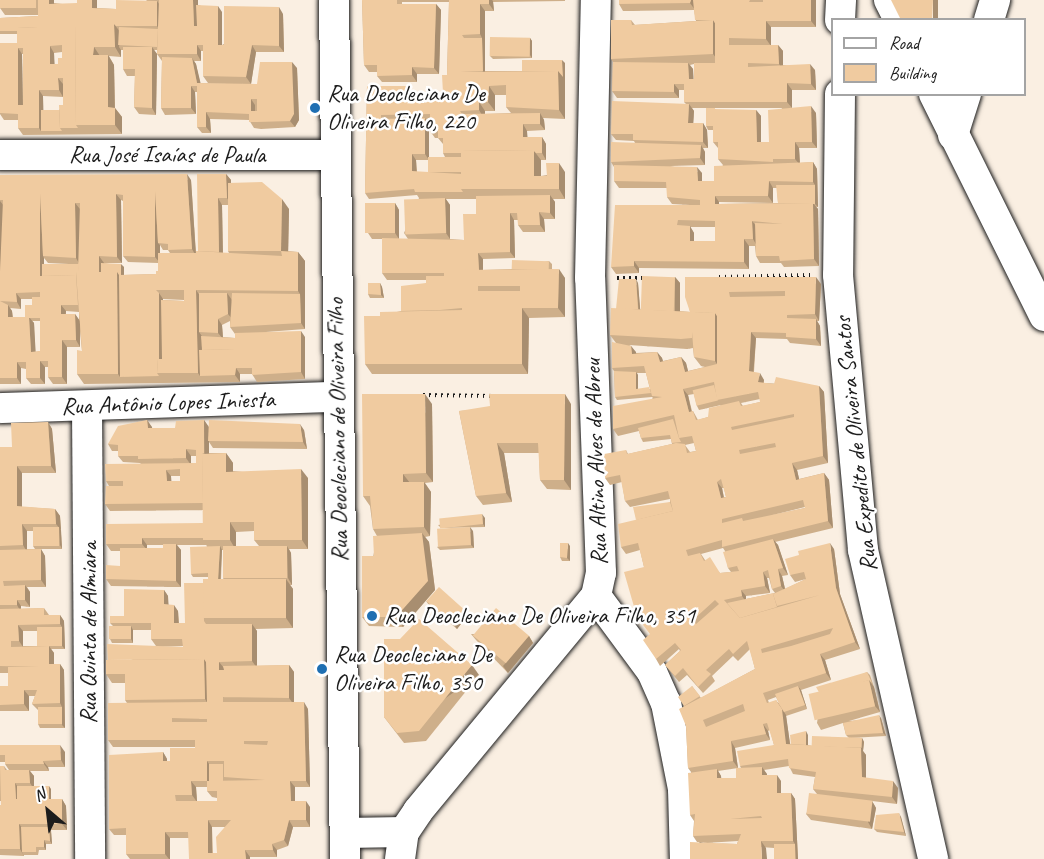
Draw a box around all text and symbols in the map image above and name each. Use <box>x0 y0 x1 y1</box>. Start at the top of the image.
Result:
legend <box>831 18 1026 96</box>
text: Road <box>889 32 919 54</box>
text: Building <box>889 62 936 84</box>
place label: Rua Deocleciano De Oliveira Filho, 220 <box>327 80 484 136</box>
marker: Rua Deocleciano De Oliveira Filho, 220 <box>308 101 322 115</box>
street label: Rua José Isaías de Paula <box>68 141 266 169</box>
street label: Rua Deocleciano de Oliveira Filho <box>321 298 355 562</box>
street label: Rua Expedito de Oliveira Santos <box>828 315 884 573</box>
street label: Rua Altino Alves de Abreu <box>578 358 614 566</box>
street label: Rua Antônio Lopes Iniesta <box>61 385 275 421</box>
street label: Rua Quinta de Almiara <box>75 542 103 724</box>
place label: Rua Deocleciano De Oliveira Filho, 351 <box>384 602 695 630</box>
marker: Rua Deocleciano De Oliveira Filho, 351 <box>365 609 379 623</box>
place label: Rua Deocleciano De Oliveira Filho, 350 <box>334 641 491 697</box>
marker: Rua Deocleciano De Oliveira Filho, 350 <box>315 662 329 676</box>
north arrow <box>18 781 78 841</box>
text: N <box>30 784 49 806</box>

